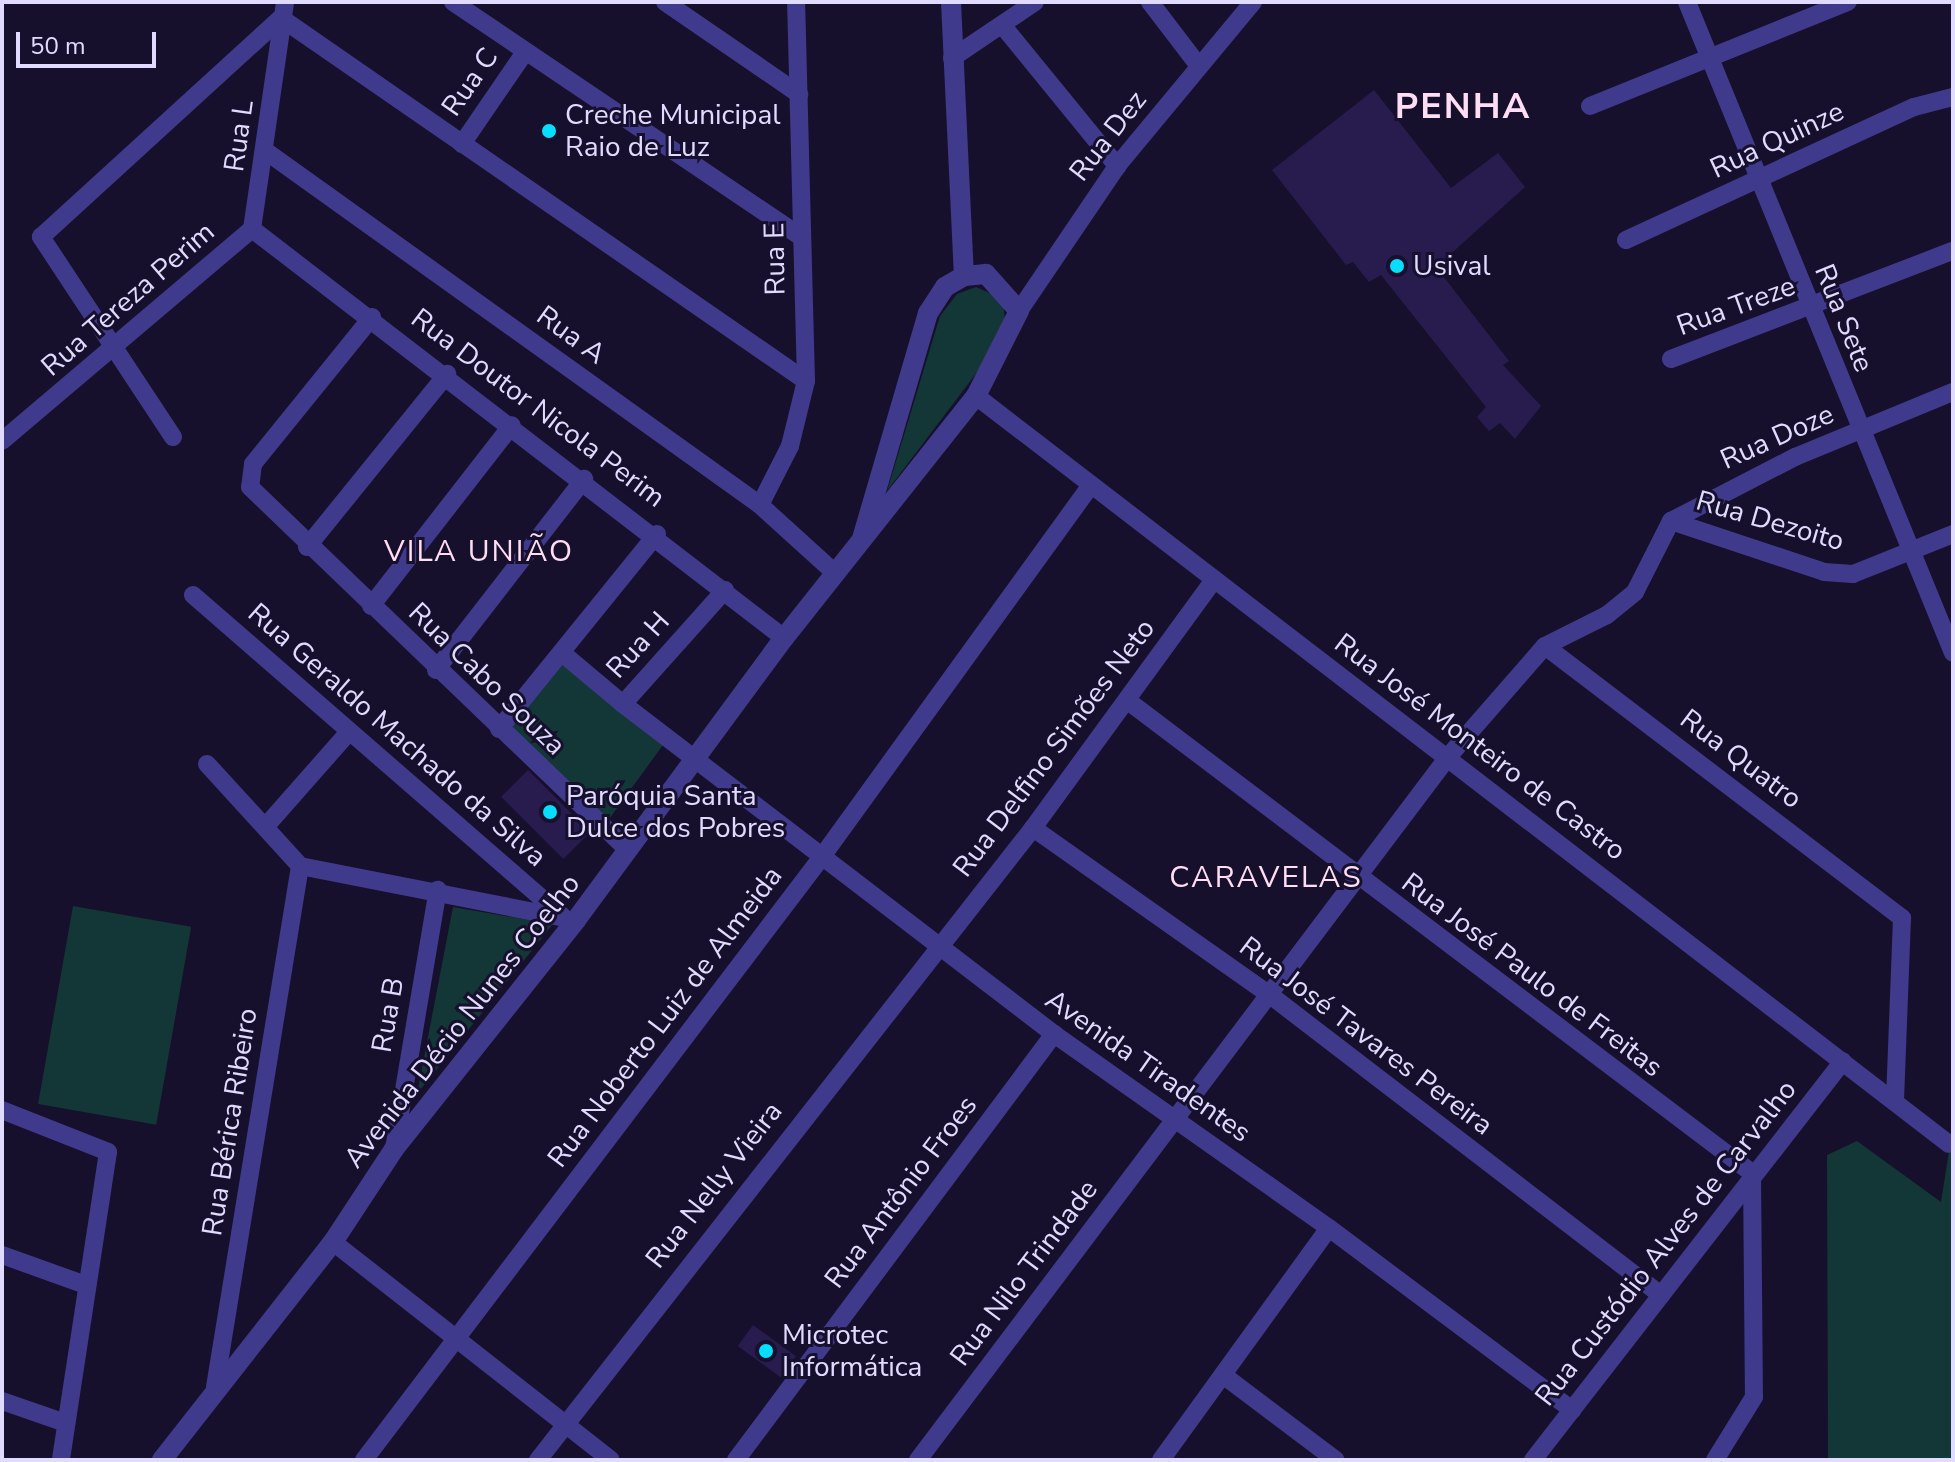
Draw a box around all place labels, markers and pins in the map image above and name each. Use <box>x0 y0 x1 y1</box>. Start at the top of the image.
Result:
place label: Creche Municipal Raio de Luz <box>565 98 781 164</box>
marker: Creche Municipal Raio de Luz <box>540 122 558 140</box>
place label: Usival <box>1413 249 1491 283</box>
marker: Usival <box>1388 257 1406 275</box>
place label: Paróquia Santa Dulce dos Pobres <box>566 779 785 845</box>
marker: Paróquia Santa Dulce dos Pobres <box>541 803 559 821</box>
place label: Microtec Informática <box>782 1318 922 1384</box>
marker: Microtec Informática <box>757 1342 775 1360</box>

